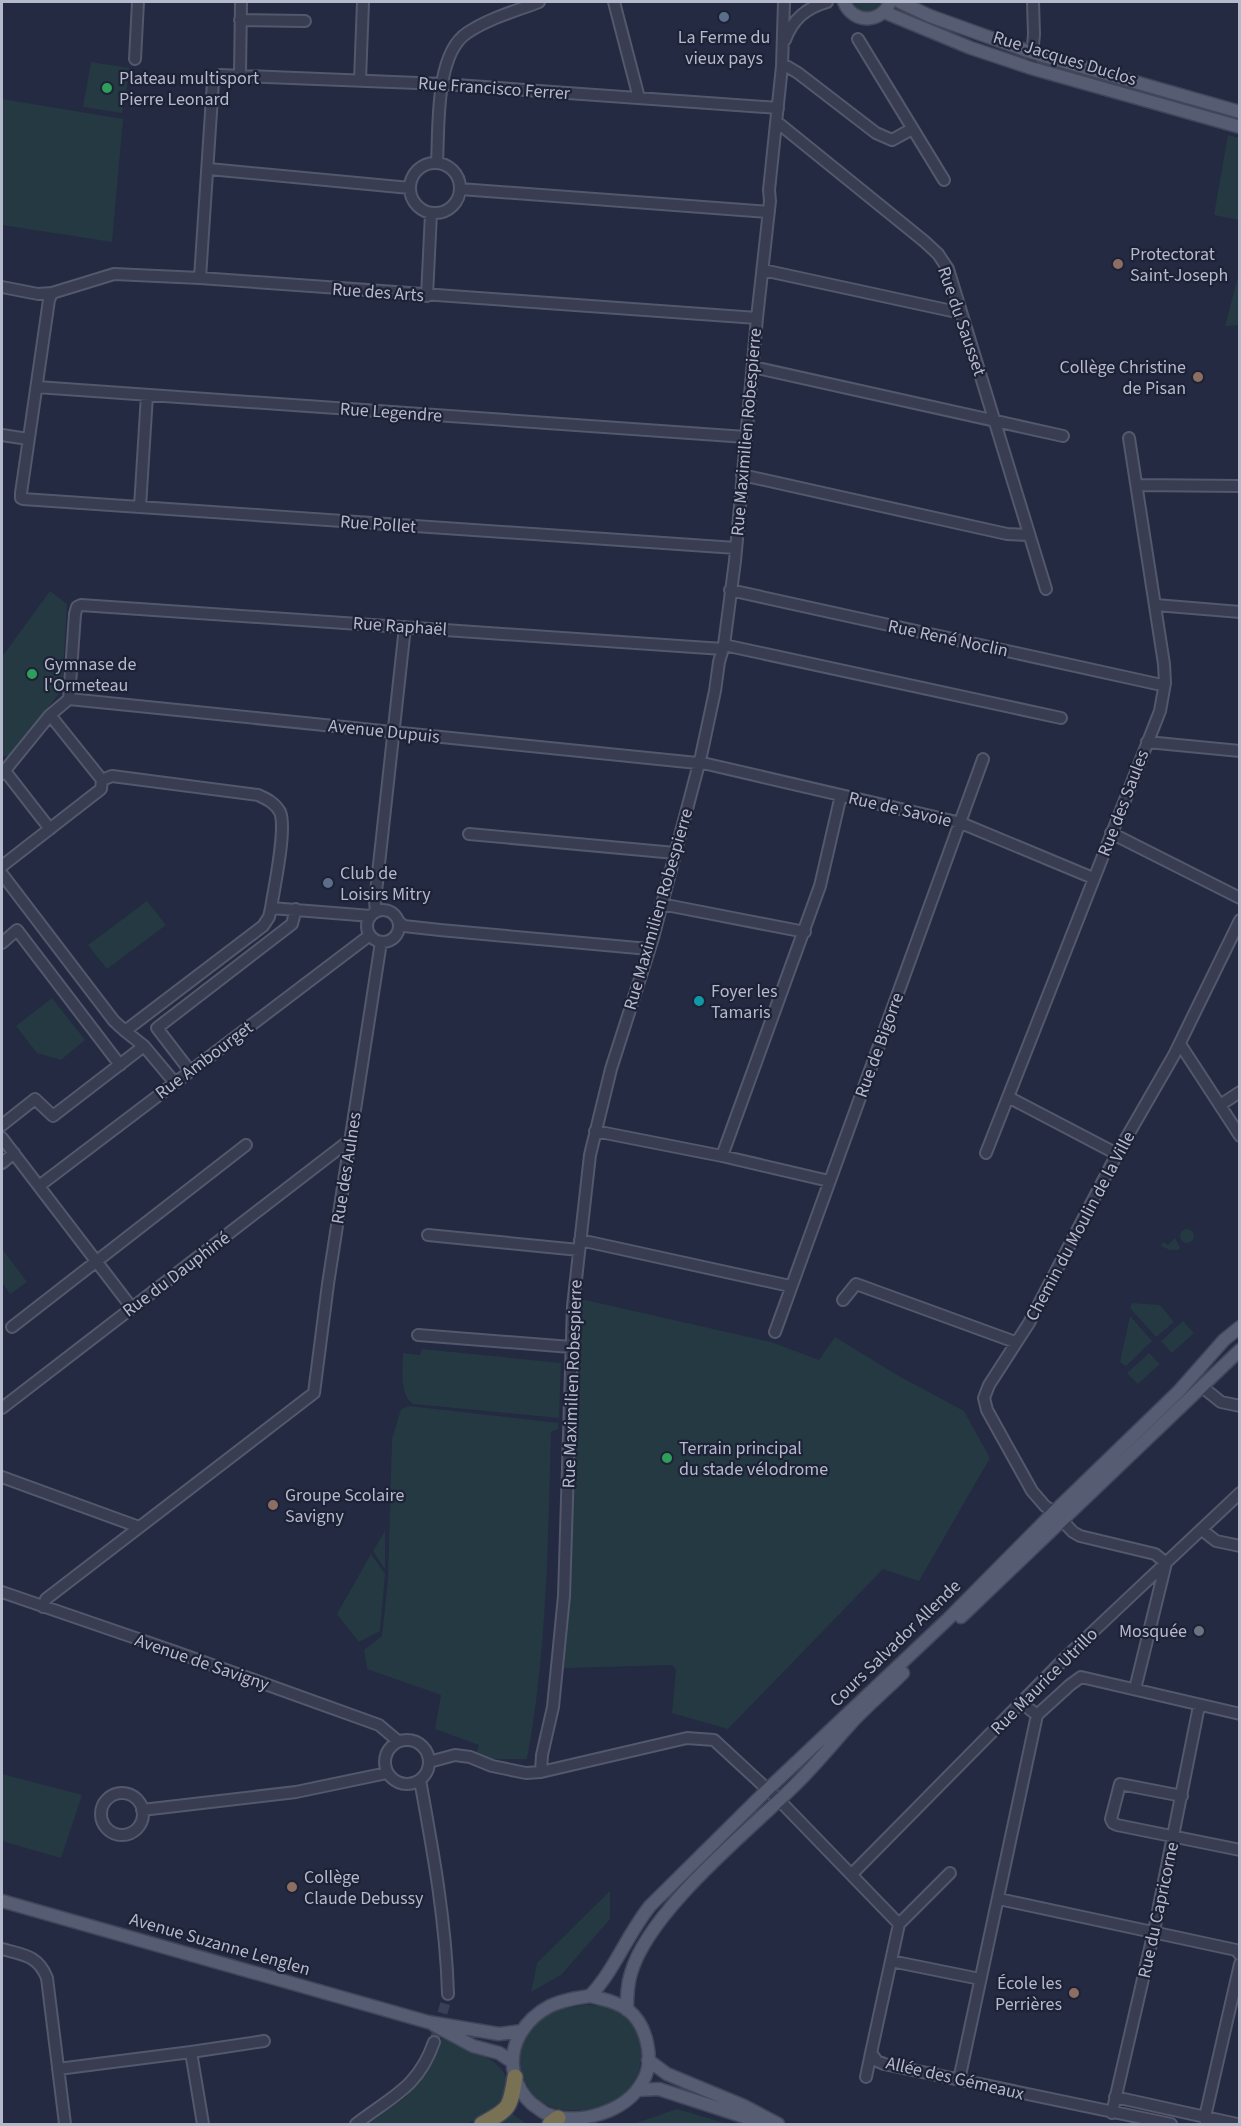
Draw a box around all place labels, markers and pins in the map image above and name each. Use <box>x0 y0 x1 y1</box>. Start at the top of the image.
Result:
marker: La Ferme du vieux pays <box>717 10 731 24</box>
place label: La Ferme du vieux pays <box>678 25 770 71</box>
place label: Plateau multisport Pierre Leonard <box>119 66 259 112</box>
marker: Plateau multisport Pierre Leonard <box>100 81 114 95</box>
place label: Protectorat Saint-Joseph <box>1130 242 1228 288</box>
marker: Protectorat Saint-Joseph <box>1111 257 1125 271</box>
place label: Collège Christine de Pisan <box>1059 355 1186 401</box>
marker: Collège Christine de Pisan <box>1191 370 1205 384</box>
place label: Gymnase de l'Ormeteau <box>44 652 136 698</box>
marker: Gymnase de l'Ormeteau <box>25 667 39 681</box>
place label: Club de Loisirs Mitry <box>340 861 431 907</box>
marker: Club de Loisirs Mitry <box>321 876 335 890</box>
place label: Foyer les Tamaris <box>711 979 778 1025</box>
marker: Foyer les Tamaris <box>692 994 706 1008</box>
place label: Terrain principal du stade vélodrome <box>679 1436 828 1482</box>
marker: Terrain principal du stade vélodrome <box>660 1451 674 1465</box>
place label: Groupe Scolaire Savigny <box>285 1483 405 1529</box>
marker: Groupe Scolaire Savigny <box>266 1498 280 1512</box>
place label: Mosquée <box>1119 1619 1187 1644</box>
marker: Mosquée <box>1192 1624 1206 1638</box>
place label: Collège Claude Debussy <box>304 1865 424 1911</box>
marker: Collège Claude Debussy <box>285 1880 299 1894</box>
place label: École les Perrières <box>995 1971 1062 2017</box>
marker: École les Perrières <box>1067 1986 1081 2000</box>

